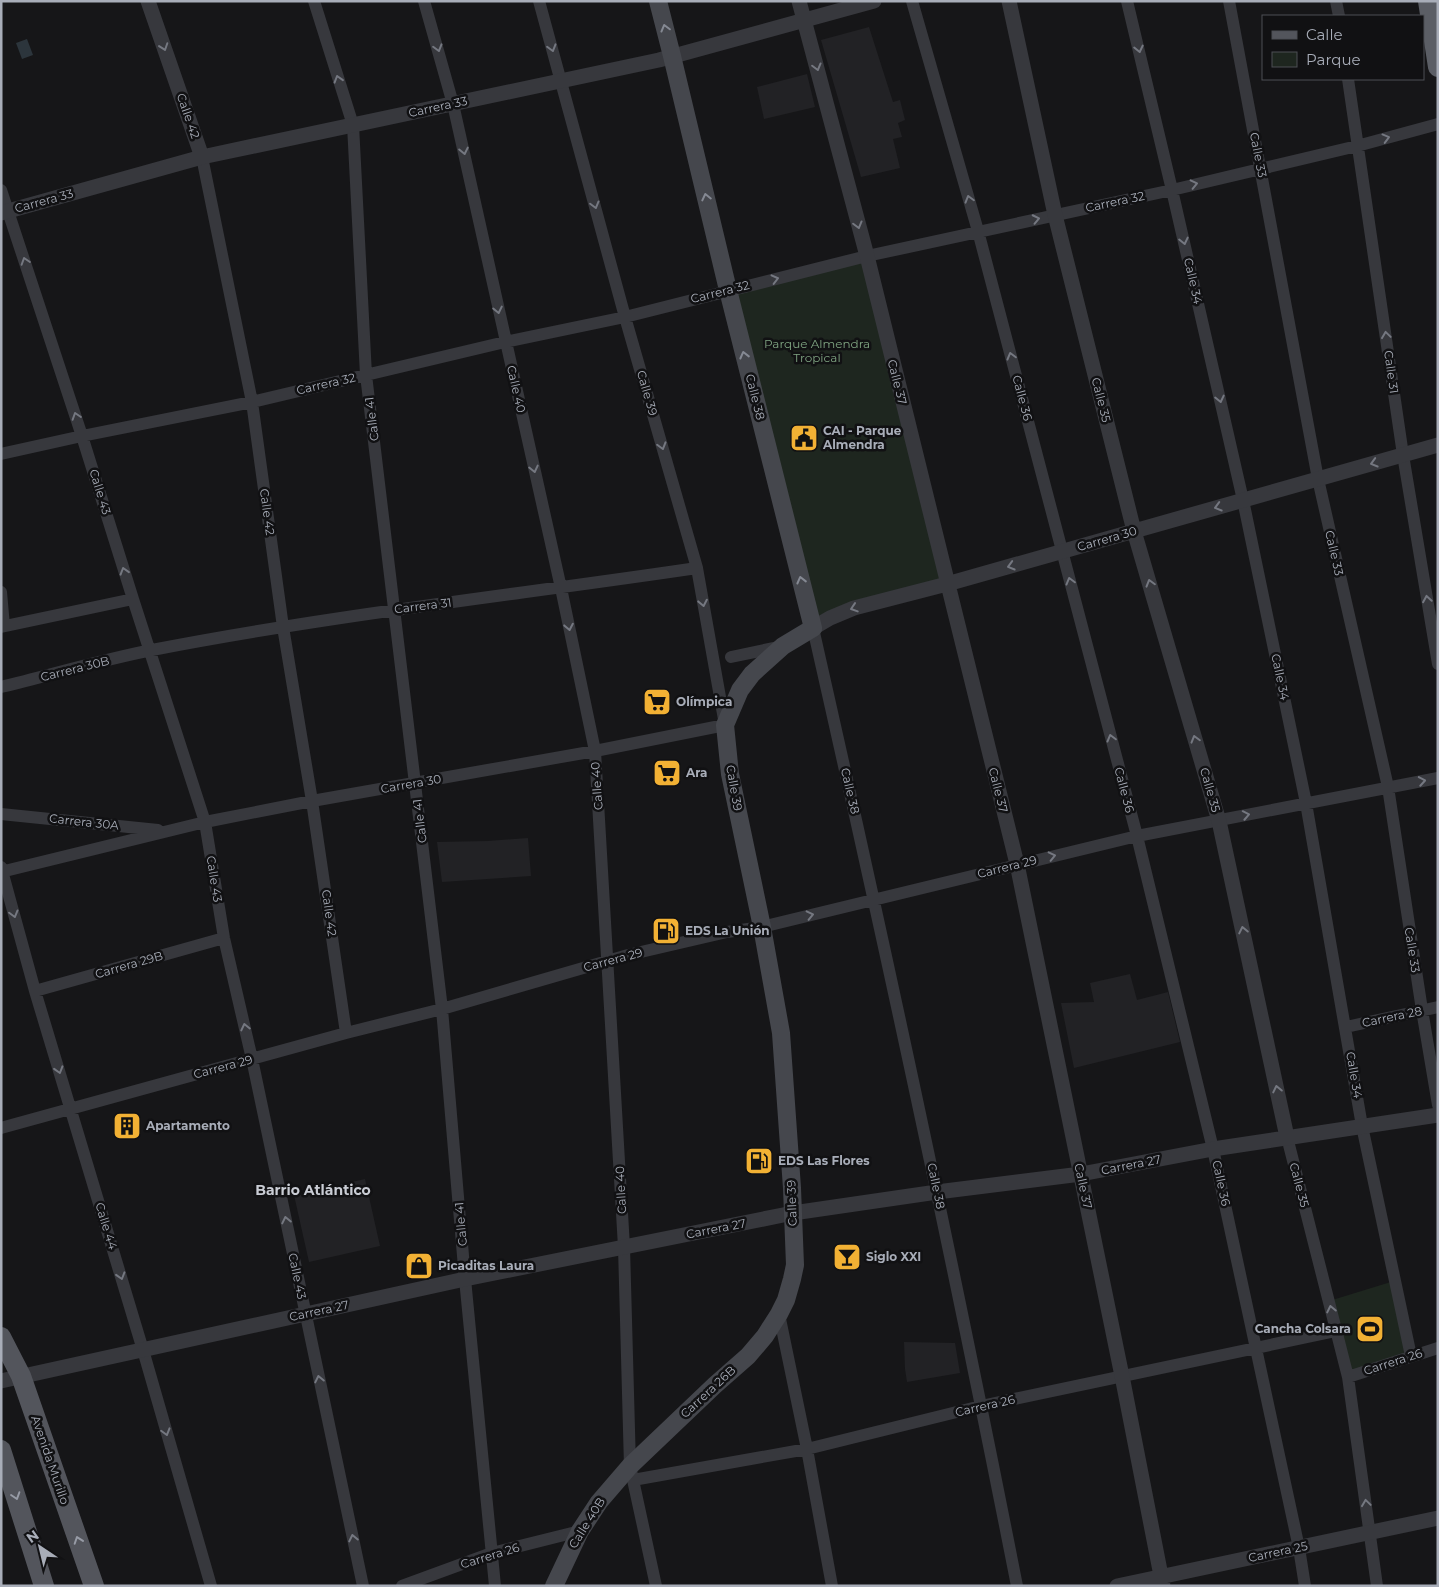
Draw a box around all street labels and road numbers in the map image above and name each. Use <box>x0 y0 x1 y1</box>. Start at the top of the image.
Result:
street label: Calle 42 <box>174 91 203 141</box>
street label: Carrera 33 <box>407 93 469 120</box>
street label: Calle 33 <box>1247 131 1270 179</box>
street label: Carrera 33 <box>13 185 75 216</box>
street label: Carrera 32 <box>1084 188 1146 215</box>
street label: Calle 34 <box>1181 256 1206 306</box>
street label: Carrera 32 <box>689 277 751 306</box>
street label: Calle 31 <box>1381 349 1402 394</box>
street label: Calle 37 <box>885 358 910 406</box>
street label: Calle 40 <box>504 364 529 414</box>
street label: Calle 39 <box>634 368 661 417</box>
street label: Carrera 32 <box>295 369 357 398</box>
street label: Calle 38 <box>743 372 769 422</box>
street label: Calle 36 <box>1009 374 1036 422</box>
street label: Calle 35 <box>1089 376 1114 424</box>
street label: Calle 41 <box>361 396 382 442</box>
street label: Calle 43 <box>86 467 115 517</box>
street label: Calle 42 <box>257 488 278 536</box>
street label: Carrera 30 <box>1075 523 1138 554</box>
street label: Calle 33 <box>1322 529 1347 577</box>
street label: Carrera 31 <box>393 595 453 616</box>
street label: Calle 34 <box>1268 652 1293 702</box>
street label: Carrera 30B <box>39 653 111 684</box>
street label: Calle 40 <box>587 761 606 811</box>
street label: Calle 39 <box>723 764 746 812</box>
street label: Calle 38 <box>838 766 863 816</box>
street label: Calle 37 <box>986 766 1011 814</box>
street label: Calle 36 <box>1111 766 1138 814</box>
street label: Calle 35 <box>1197 766 1224 814</box>
street label: Carrera 30 <box>379 771 442 796</box>
street label: Calle 41 <box>409 798 430 844</box>
street label: Carrera 30A <box>49 810 120 833</box>
street label: Carrera 29 <box>976 852 1038 881</box>
street label: Calle 43 <box>203 855 226 903</box>
street label: Calle 42 <box>319 889 340 937</box>
street label: Calle 33 <box>1402 926 1424 974</box>
street label: Carrera 29 <box>582 944 644 975</box>
street label: Carrera 29B <box>93 948 164 981</box>
street label: Carrera 28 <box>1360 1003 1424 1030</box>
street label: Calle 34 <box>1343 1050 1366 1099</box>
street label: Carrera 29 <box>192 1051 254 1082</box>
street label: Carrera 27 <box>1100 1151 1162 1178</box>
street label: Calle 36 <box>1209 1159 1234 1207</box>
street label: Calle 38 <box>924 1161 949 1211</box>
street label: Calle 35 <box>1286 1161 1313 1209</box>
street label: Calle 37 <box>1071 1162 1096 1210</box>
street label: Calle 40 <box>612 1166 629 1215</box>
street label: Calle 39 <box>783 1180 800 1226</box>
street label: Calle 44 <box>92 1201 121 1251</box>
street label: Calle 41 <box>451 1201 470 1247</box>
street label: Carrera 27 <box>685 1215 747 1242</box>
street label: Calle 43 <box>285 1251 310 1301</box>
street label: Carrera 27 <box>288 1297 350 1324</box>
street label: Carrera 26 <box>1362 1345 1424 1378</box>
street label: Carrera 26B <box>677 1362 738 1421</box>
street label: Carrera 26 <box>954 1391 1016 1420</box>
street label: Avenida Murillo <box>28 1413 73 1506</box>
street label: Calle 40B <box>565 1494 608 1551</box>
street label: Carrera 25 <box>1247 1538 1309 1565</box>
street label: Carrera 26 <box>459 1539 521 1572</box>

